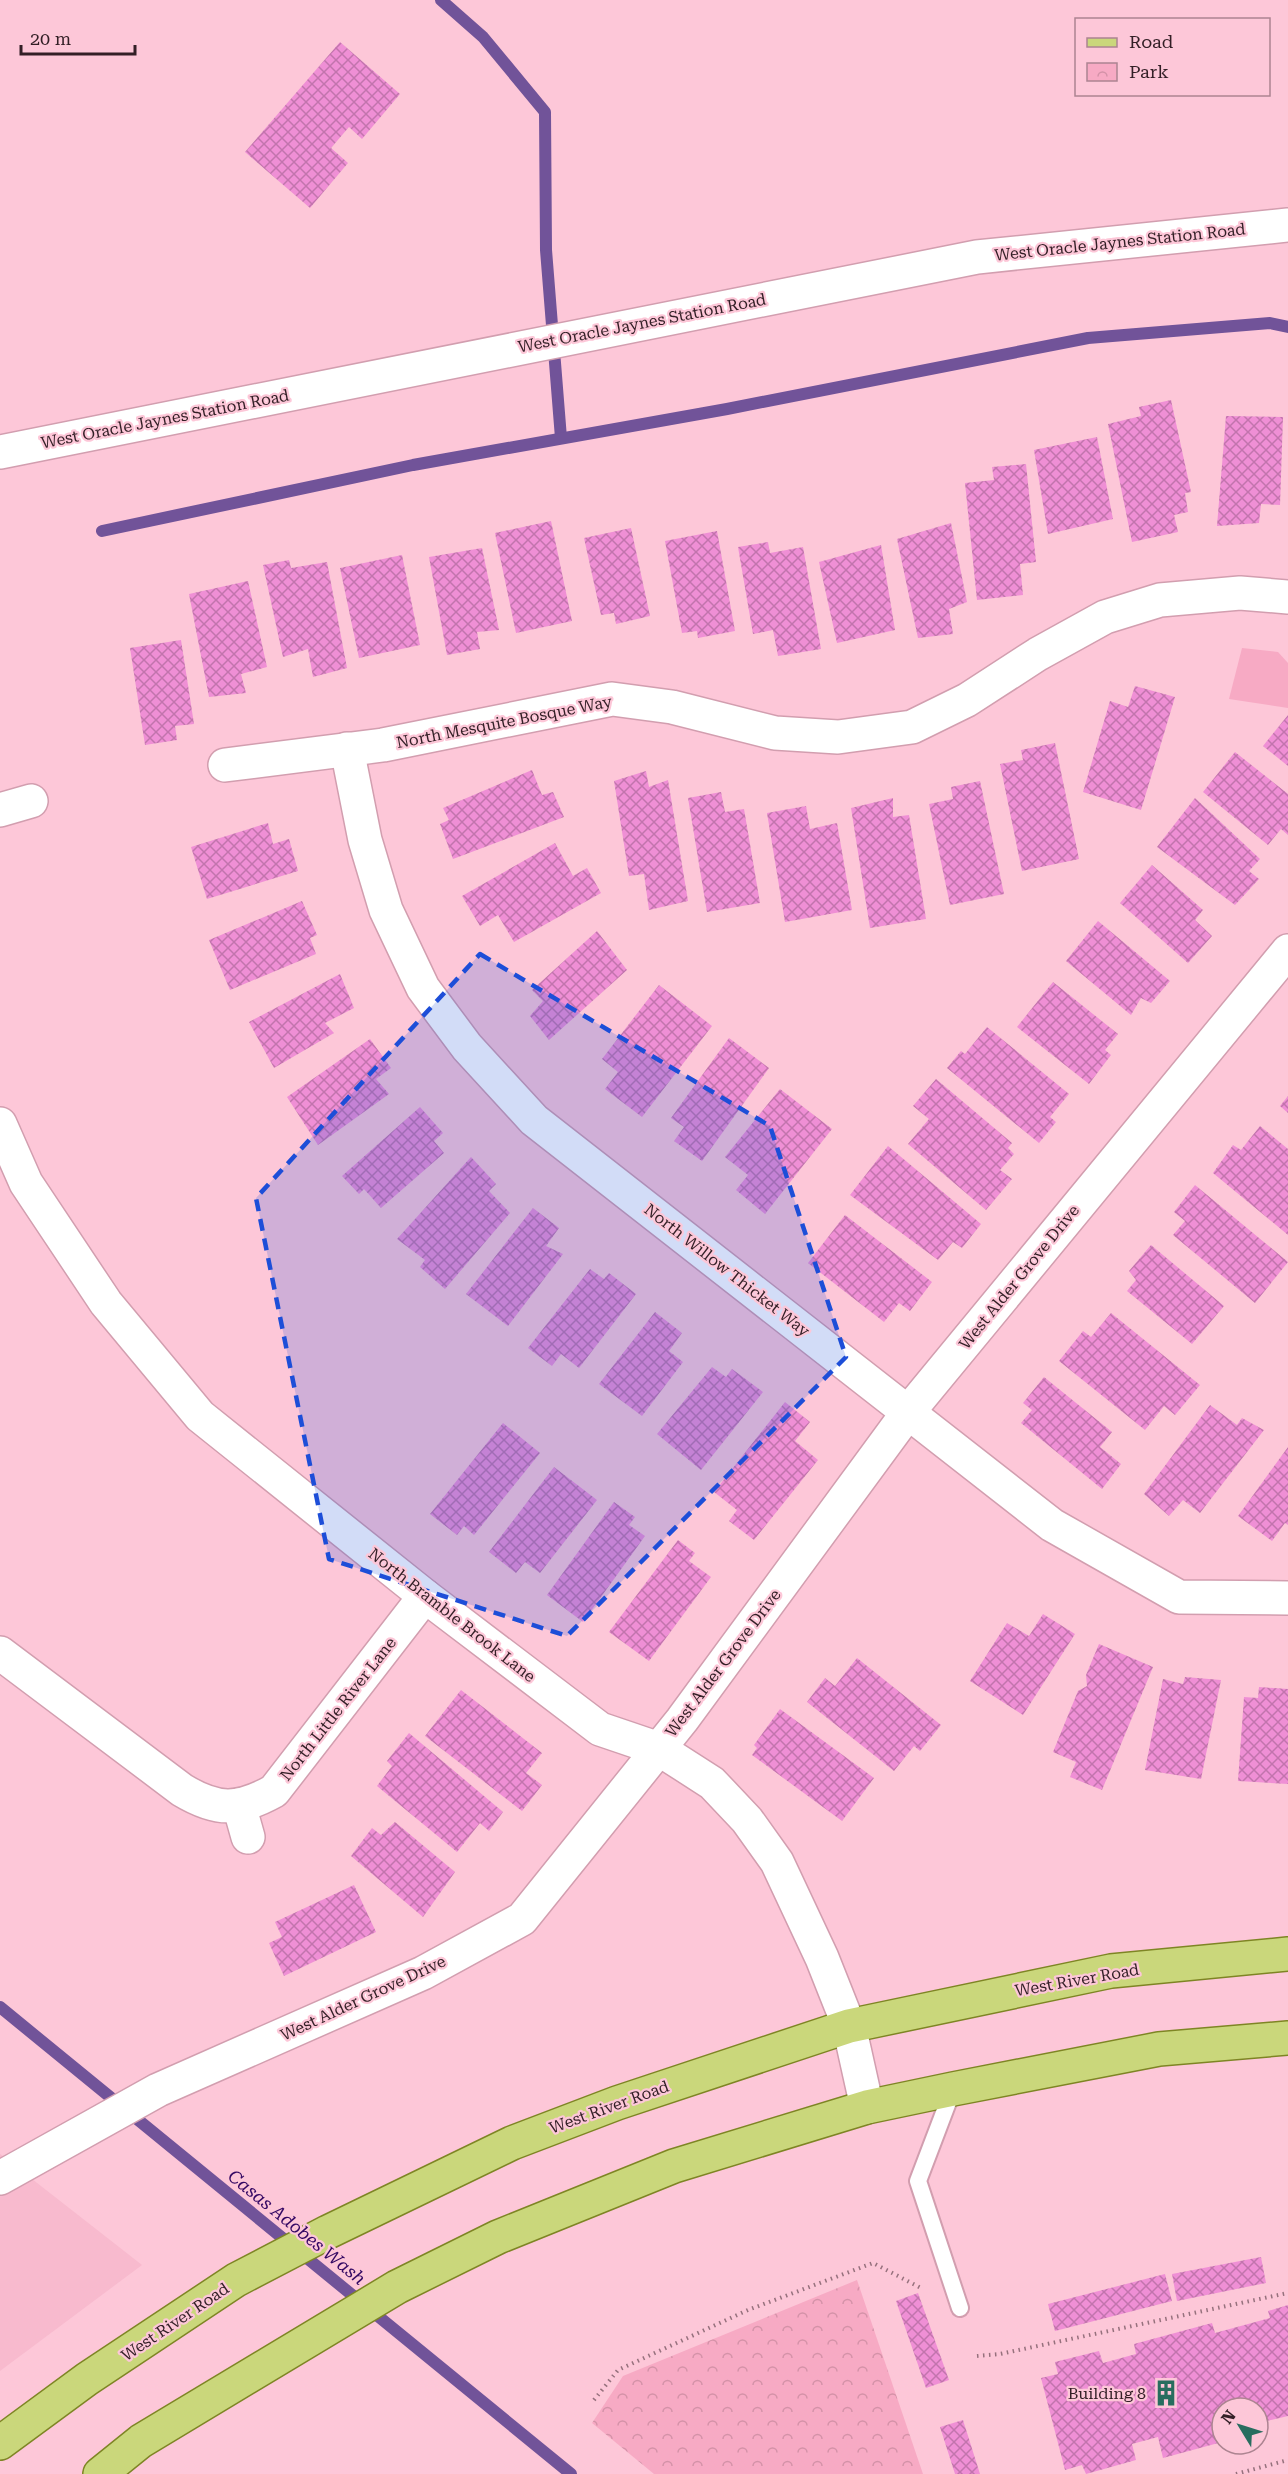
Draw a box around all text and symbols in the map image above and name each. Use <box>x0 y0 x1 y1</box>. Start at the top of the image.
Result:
scale bar <box>21 18 135 56</box>
legend <box>1075 18 1270 96</box>
text: 20 m <box>30 28 71 49</box>
text: Road <box>1129 31 1174 52</box>
text: Park <box>1129 61 1169 82</box>
street label: West Oracle Jaynes Station Road <box>994 219 1246 265</box>
street label: West Oracle Jaynes Station Road <box>516 290 768 356</box>
street label: West Oracle Jaynes Station Road <box>39 386 291 452</box>
street label: North Mesquite Bosque Way <box>395 692 614 752</box>
street label: North Willow Thicket Way <box>641 1200 814 1341</box>
street label: West Alder Grove Drive <box>955 1201 1083 1353</box>
street label: North Bramble Brook Lane <box>365 1544 539 1686</box>
street label: West Alder Grove Drive <box>661 1585 785 1741</box>
street label: North Little River Lane <box>276 1633 400 1785</box>
street label: West Alder Grove Drive <box>277 1951 449 2045</box>
street label: West River Road <box>1013 1960 1141 2000</box>
street label: West River Road <box>547 2077 671 2137</box>
water label: Casas Adobes Wash <box>224 2165 370 2289</box>
street label: West River Road <box>118 2279 232 2365</box>
building icon: Building 8 <box>1151 2378 1181 2408</box>
place label: Building 8 <box>1068 2384 1146 2403</box>
north arrow <box>1210 2396 1270 2456</box>
text: N <box>1217 2406 1240 2428</box>

